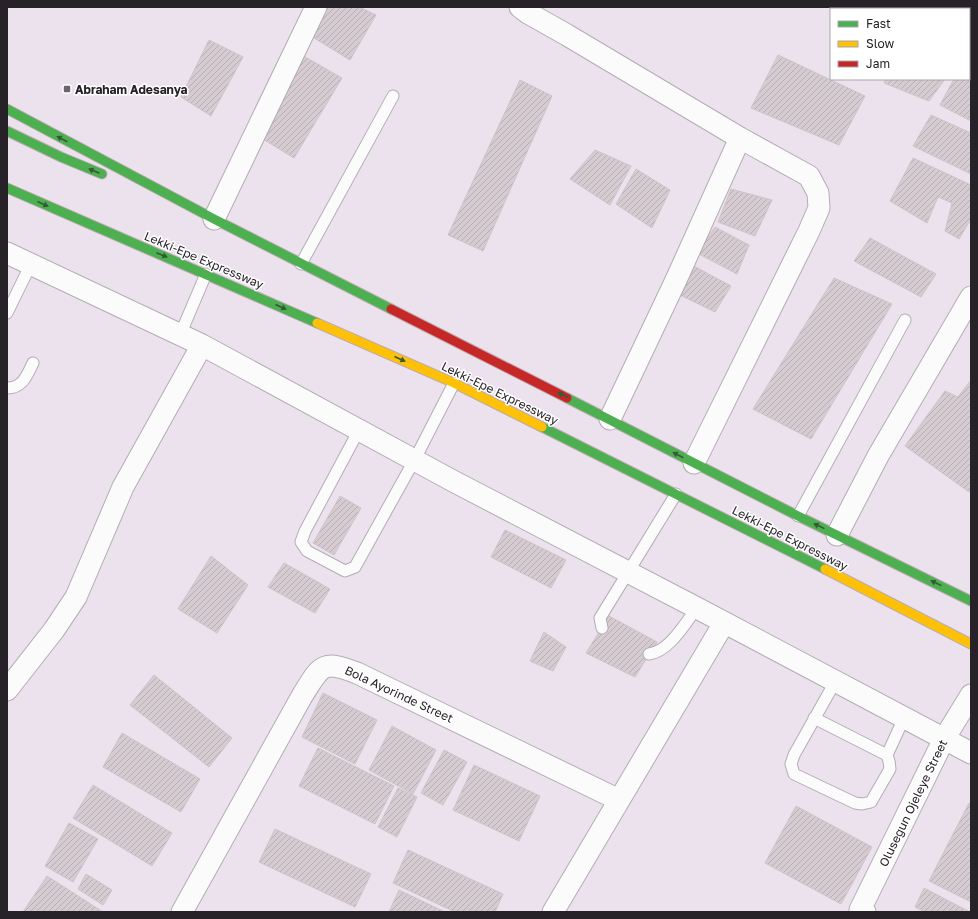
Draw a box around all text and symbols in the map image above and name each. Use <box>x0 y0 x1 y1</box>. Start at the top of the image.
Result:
legend <box>830 8 970 80</box>
text: Fast <box>866 16 891 31</box>
text: Slow <box>866 36 894 51</box>
text: Jam <box>866 56 890 71</box>
place label: Abraham Adesanya <box>75 82 187 97</box>
marker: Abraham Adesanya <box>62 84 72 94</box>
one-way arrow <box>57 135 68 142</box>
one-way arrow <box>89 168 100 174</box>
one-way arrow <box>37 201 48 207</box>
street label: Lekki-Epe Expressway <box>142 228 266 292</box>
one-way arrow <box>157 253 169 259</box>
one-way arrow <box>276 304 287 310</box>
one-way arrow <box>395 357 407 363</box>
street label: Lekki-Epe Expressway <box>439 358 561 428</box>
one-way arrow <box>557 392 568 398</box>
one-way arrow <box>672 452 684 458</box>
street label: Lekki-Epe Expressway <box>730 502 851 574</box>
one-way arrow <box>813 523 825 529</box>
one-way arrow <box>930 580 942 586</box>
street label: Bola Ayorinde Street <box>342 662 456 726</box>
street label: Olusegun Ojeleye Street <box>876 737 950 869</box>

